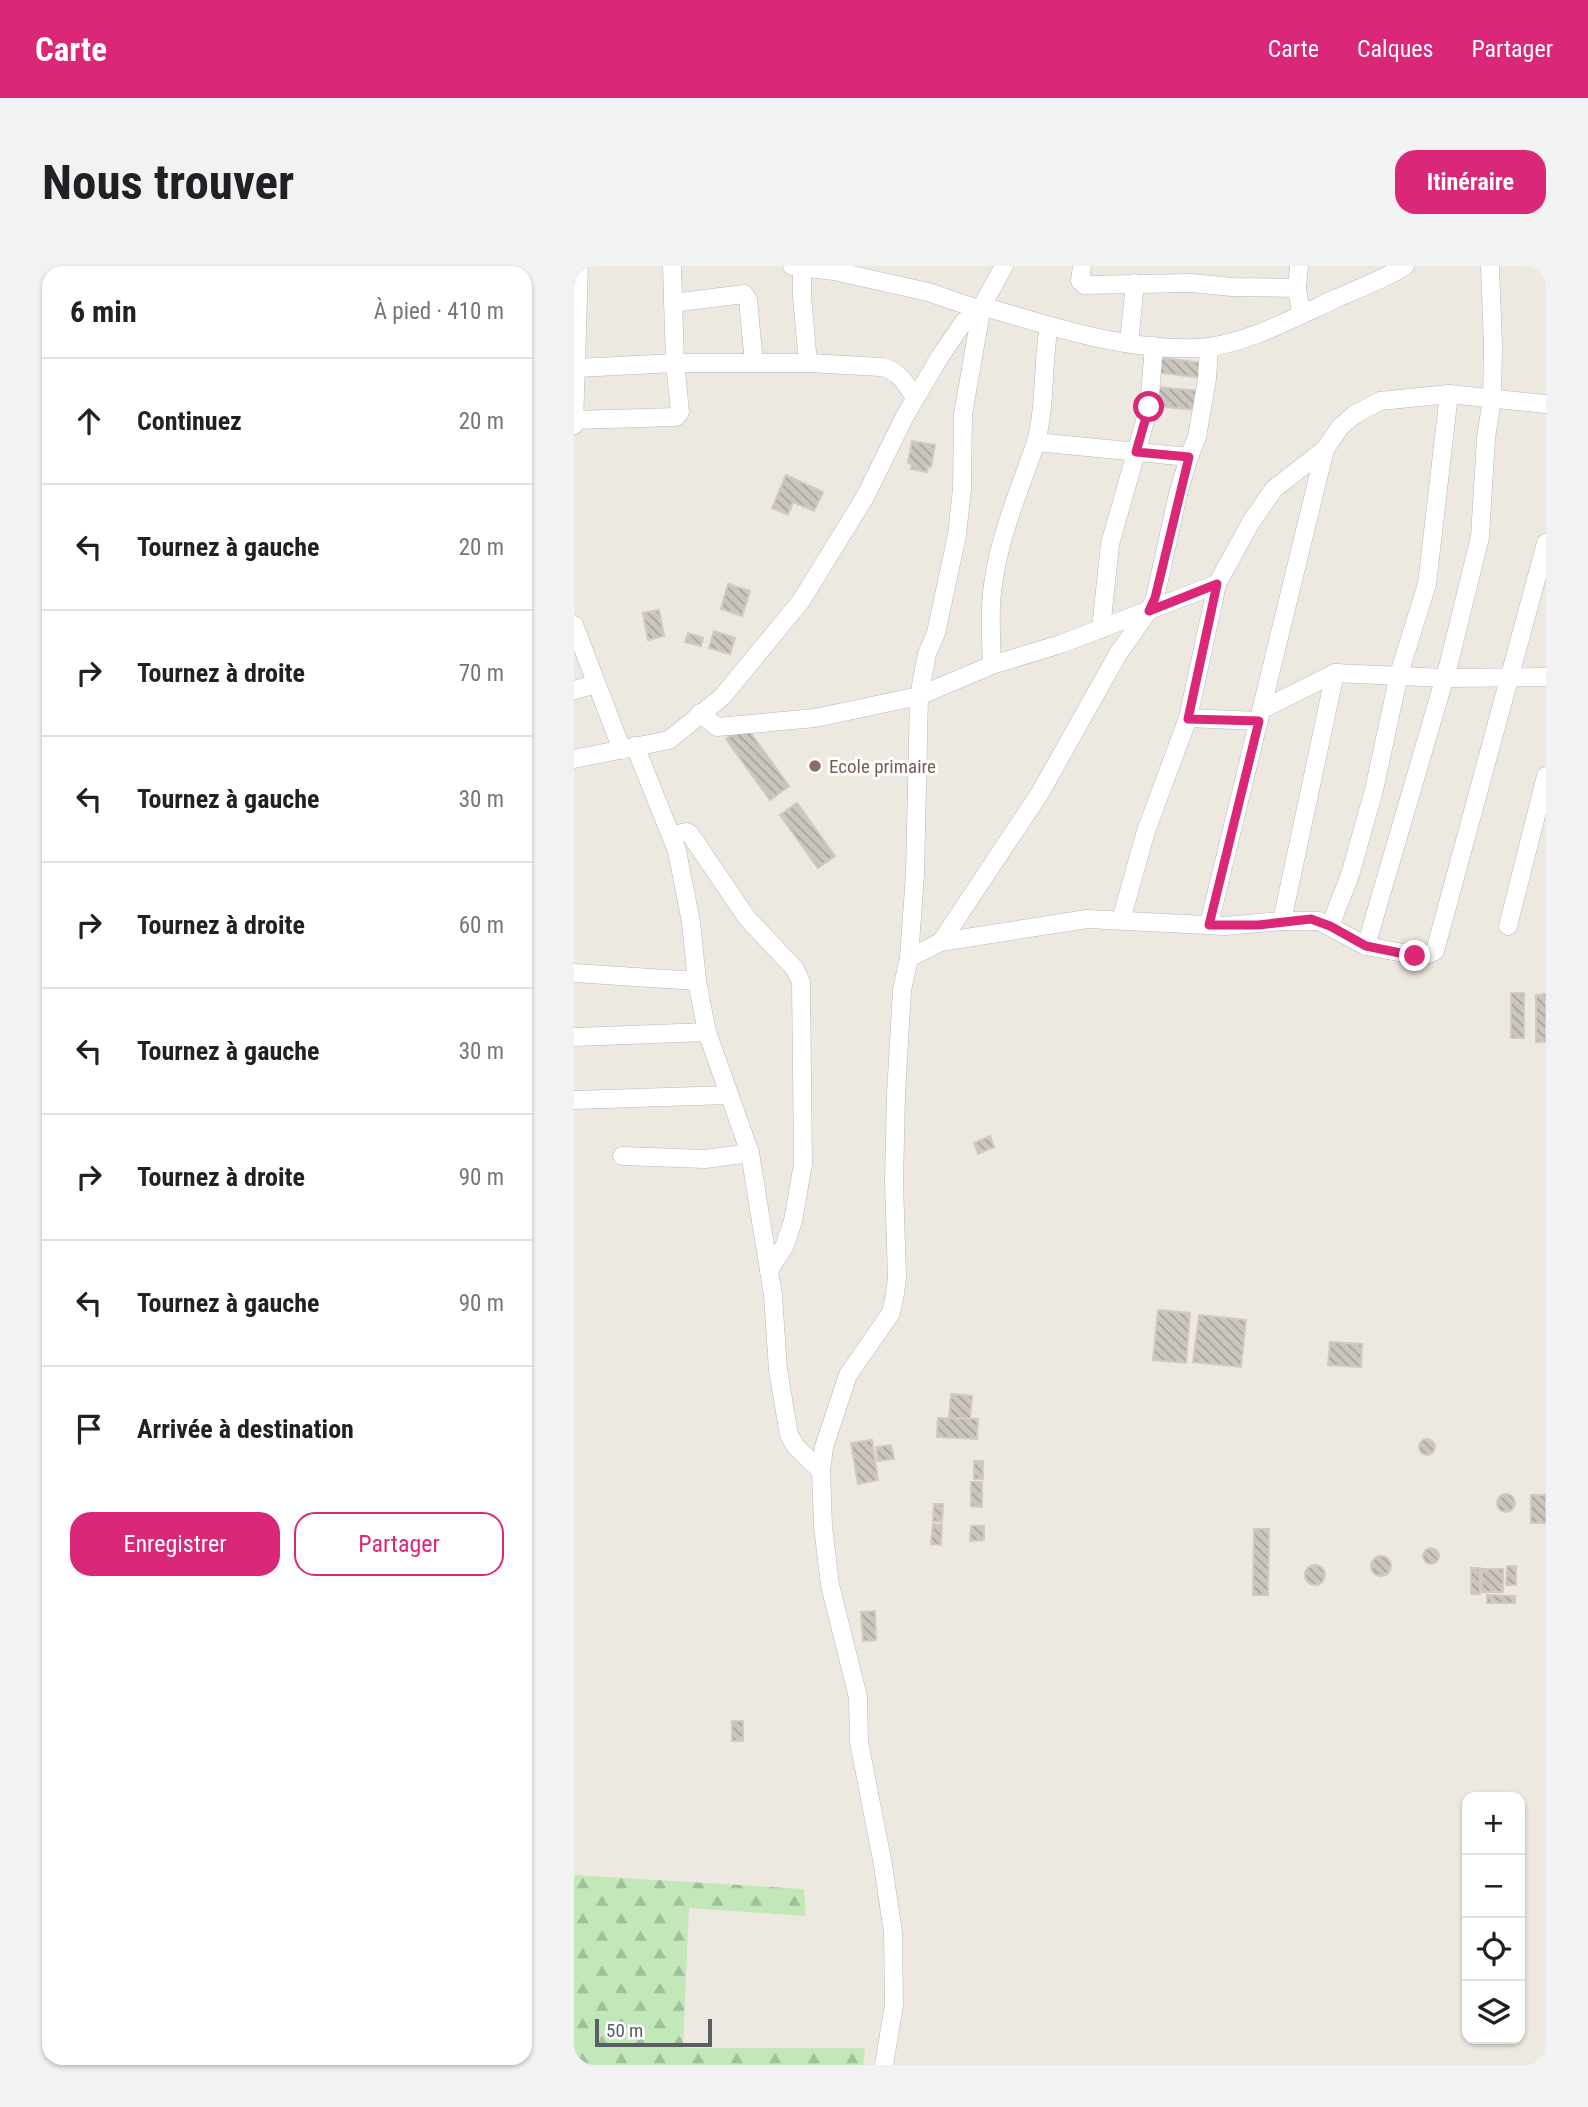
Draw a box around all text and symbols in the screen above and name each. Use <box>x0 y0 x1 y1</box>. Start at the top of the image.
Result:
text: Carte <box>35 30 107 69</box>
text: Carte <box>1268 35 1319 63</box>
text: Calques <box>1357 35 1433 63</box>
text: Partager <box>1471 35 1553 63</box>
button: Itinéraire <box>1395 150 1546 214</box>
text: Nous trouver <box>42 154 294 211</box>
text: 6 min <box>70 294 137 329</box>
text: À pied · 410 m <box>374 298 504 325</box>
route start <box>1133 391 1164 422</box>
icon: ahead <box>70 402 108 440</box>
text: Continuez <box>137 406 242 436</box>
text: 20 m <box>459 408 504 435</box>
icon: left <box>70 528 108 566</box>
text: Tournez à gauche <box>137 532 319 562</box>
text: 20 m <box>459 534 504 561</box>
icon: right <box>70 654 108 692</box>
text: Tournez à droite <box>137 658 305 688</box>
text: 70 m <box>459 660 504 687</box>
place label: Ecole primaire <box>829 755 936 778</box>
marker: Ecole primaire <box>807 758 823 774</box>
icon: left <box>70 780 108 818</box>
text: Tournez à gauche <box>137 784 319 814</box>
text: 30 m <box>459 786 504 813</box>
icon: right <box>70 906 108 944</box>
text: Tournez à droite <box>137 910 305 940</box>
text: 60 m <box>459 912 504 939</box>
route end <box>1399 940 1430 971</box>
icon: left <box>70 1032 108 1070</box>
text: Tournez à gauche <box>137 1036 319 1066</box>
text: 30 m <box>459 1038 504 1065</box>
icon: right <box>70 1158 108 1196</box>
text: Tournez à droite <box>137 1162 305 1192</box>
text: 90 m <box>459 1164 504 1191</box>
icon: left <box>70 1284 108 1322</box>
text: Tournez à gauche <box>137 1288 319 1318</box>
text: 90 m <box>459 1290 504 1317</box>
icon: arrive <box>70 1410 108 1448</box>
text: Arrivée à destination <box>137 1414 354 1444</box>
button: Enregistrer <box>70 1512 280 1576</box>
button: Partager <box>294 1512 504 1576</box>
map controls <box>1462 1792 1525 2044</box>
button: + <box>1462 1792 1525 1855</box>
button: − <box>1462 1855 1525 1918</box>
button: locate <box>1462 1918 1525 1981</box>
button: layers <box>1462 1981 1525 2044</box>
scale bar <box>595 2016 712 2048</box>
text: 50 m <box>606 2019 643 2042</box>

